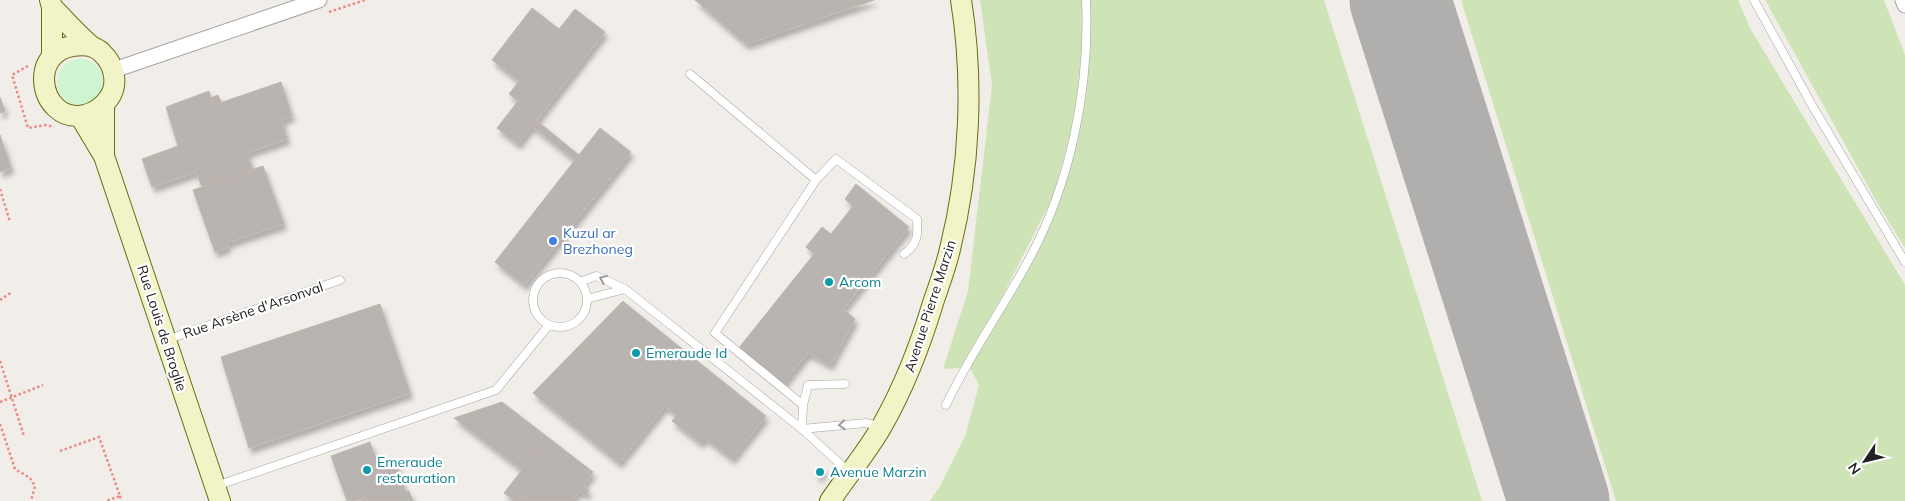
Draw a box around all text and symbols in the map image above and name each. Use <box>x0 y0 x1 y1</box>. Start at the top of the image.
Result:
place label: Kuzul ar Brezhoneg <box>563 224 633 258</box>
marker: Kuzul ar Brezhoneg <box>547 235 559 247</box>
street label: Avenue Pierre Marzin <box>900 238 960 374</box>
street label: Rue Louis de Broglie <box>133 263 191 393</box>
place label: Arcom <box>839 273 881 291</box>
one-way arrow <box>599 275 608 285</box>
marker: Arcom <box>823 276 835 288</box>
street label: Rue Arsène d'Arsonval <box>180 278 326 342</box>
place label: Emeraude Id <box>646 344 727 362</box>
marker: Emeraude Id <box>630 347 642 359</box>
one-way arrow <box>837 419 845 430</box>
north arrow <box>1840 436 1890 486</box>
place label: Emeraude restauration <box>377 453 456 487</box>
text: N <box>1844 459 1865 478</box>
place label: Avenue Marzin <box>830 463 927 481</box>
marker: Emeraude restauration <box>361 464 373 476</box>
marker: Avenue Marzin <box>814 466 826 478</box>

